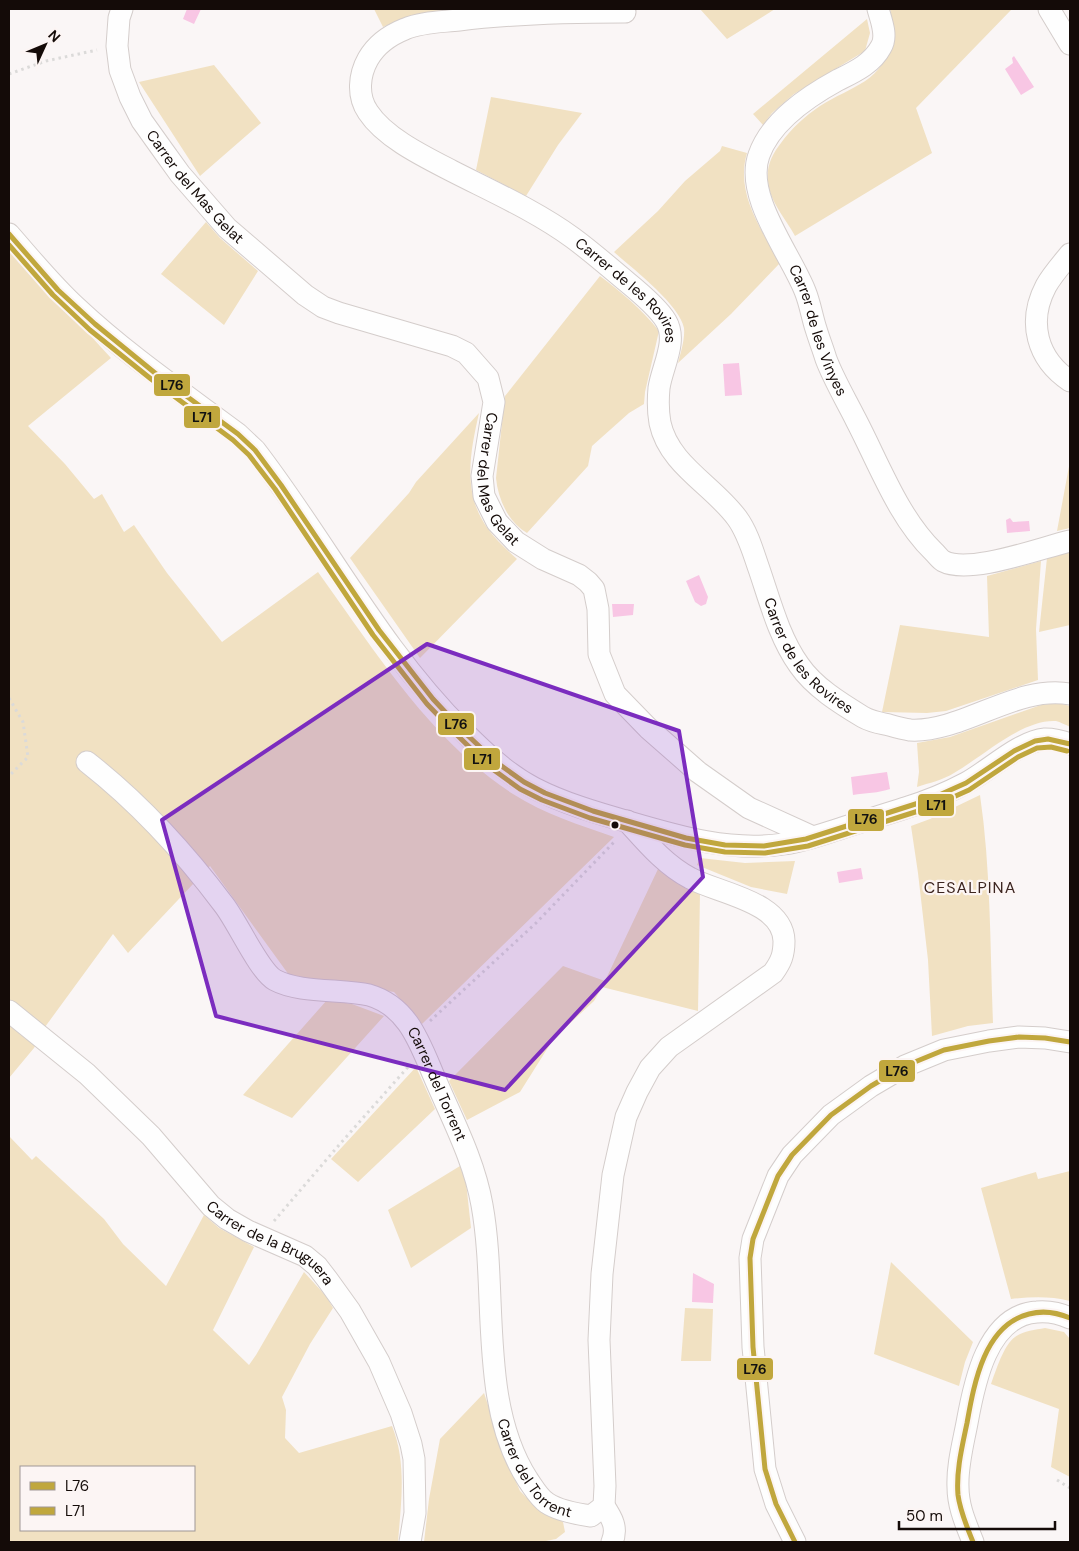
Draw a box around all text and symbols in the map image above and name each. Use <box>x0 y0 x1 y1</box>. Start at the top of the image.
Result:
north arrow <box>20 20 70 70</box>
text: N <box>44 26 64 46</box>
street label: Carrer del Mas Gelat <box>142 126 248 248</box>
street label: Carrer de les Rovires <box>571 233 680 343</box>
street label: Carrer de les Vinyes <box>784 261 852 399</box>
line badge: L76 <box>153 373 191 397</box>
text: L76 <box>160 376 184 394</box>
line badge: L71 <box>183 405 221 429</box>
text: L71 <box>192 408 212 426</box>
street label: Carrer del Mas Gelat <box>472 411 524 550</box>
street label: Carrer de les Rovires <box>759 595 857 718</box>
line badge: L76 <box>437 712 475 736</box>
text: L76 <box>444 715 468 733</box>
line badge: L71 <box>463 747 501 771</box>
text: L71 <box>472 750 492 768</box>
line badge: L71 <box>917 793 955 817</box>
text: L71 <box>926 796 946 814</box>
line badge: L76 <box>847 808 885 832</box>
text: L76 <box>854 810 878 828</box>
unlabelled marker <box>610 820 620 830</box>
district label: CESALPINA <box>924 877 1016 898</box>
street label: Carrer del Torrent <box>403 1023 471 1144</box>
line badge: L76 <box>878 1059 916 1083</box>
text: L76 <box>885 1062 909 1080</box>
street label: Carrer de la Bruguera <box>202 1196 338 1289</box>
line badge: L76 <box>736 1357 774 1381</box>
text: L76 <box>743 1360 767 1378</box>
street label: Carrer del Torrent <box>493 1416 574 1522</box>
legend <box>20 1466 195 1531</box>
text: L76 <box>65 1476 89 1496</box>
scale bar <box>899 1498 1055 1530</box>
text: L71 <box>65 1501 85 1521</box>
text: 50 m <box>906 1506 943 1526</box>

